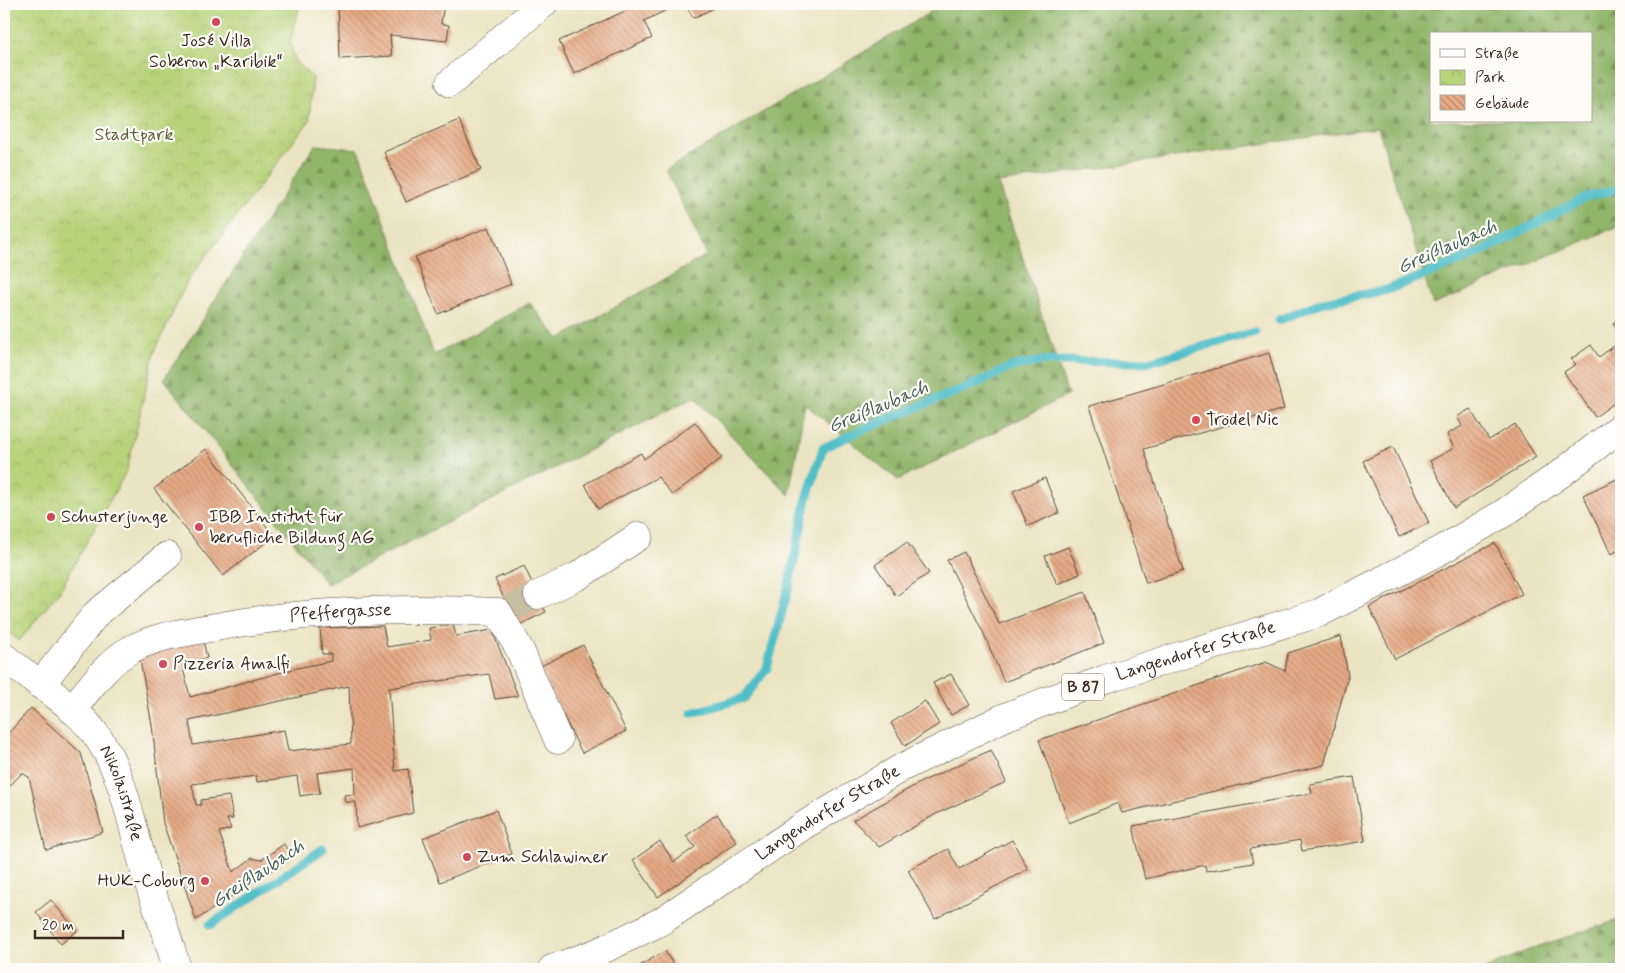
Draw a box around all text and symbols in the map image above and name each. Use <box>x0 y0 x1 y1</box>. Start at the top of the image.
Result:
marker: José Villa Soberon „Karibik“ <box>210 16 222 28</box>
place label: José Villa Soberon „Karibik“ <box>149 29 283 74</box>
legend <box>1430 32 1592 122</box>
text: Straße <box>1475 44 1519 64</box>
text: Park <box>1475 68 1505 88</box>
text: Gebäude <box>1475 94 1529 114</box>
park label: Stadtpark <box>94 123 174 147</box>
water label: Greißlaubach <box>1393 214 1501 280</box>
water label: Greißlaubach <box>824 375 932 439</box>
place label: Trödel Nic <box>1206 408 1279 432</box>
marker: Trödel Nic <box>1190 414 1202 426</box>
place label: Schusterjunge <box>61 505 168 529</box>
place label: IBB Institut für berufliche Bildung AG <box>209 505 374 552</box>
marker: Schusterjunge <box>45 511 57 523</box>
marker: IBB Institut für berufliche Bildung AG <box>193 521 205 533</box>
street label: Pfeffergasse <box>289 598 392 628</box>
street label: Langendorfer Straße <box>1113 615 1279 687</box>
place label: Pizzeria Amalfi <box>173 652 290 676</box>
marker: Pizzeria Amalfi <box>157 658 169 670</box>
road number: B 87 <box>1062 674 1104 700</box>
street label: Nikolaistraße <box>93 741 148 843</box>
street label: Langendorfer Straße <box>751 759 904 867</box>
water label: Greißlaubach <box>207 834 309 914</box>
place label: Zum Schlawiner <box>477 845 609 869</box>
marker: Zum Schlawiner <box>461 851 473 863</box>
place label: HUK-Coburg <box>98 869 195 893</box>
marker: HUK-Coburg <box>199 875 211 887</box>
scale bar <box>35 908 122 940</box>
text: 20 m <box>42 916 74 936</box>

